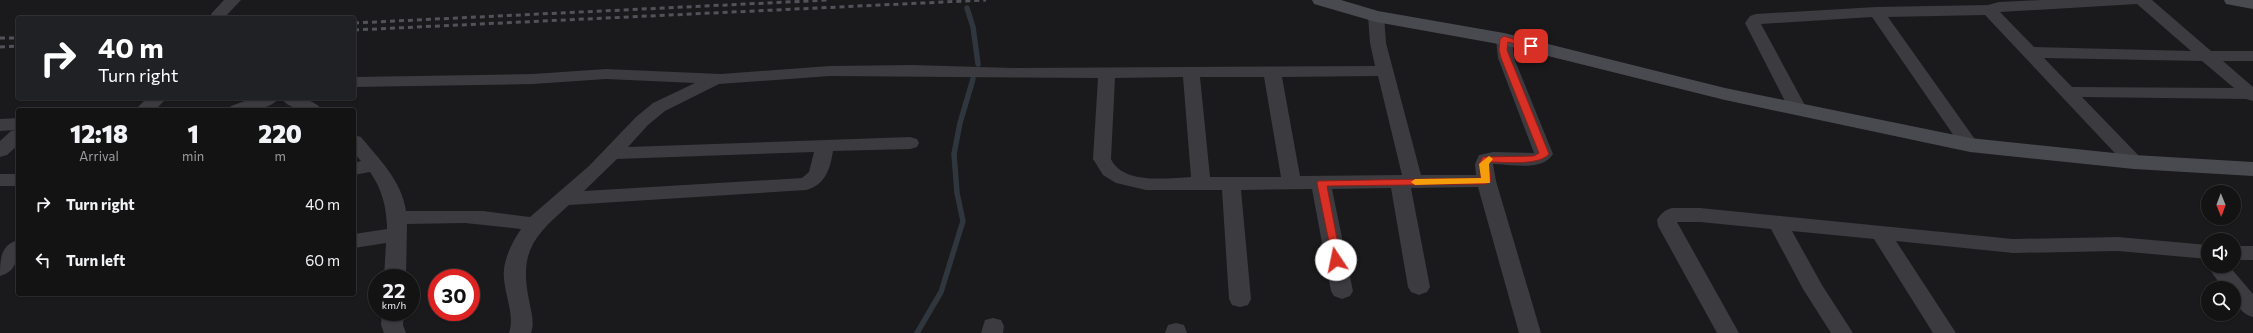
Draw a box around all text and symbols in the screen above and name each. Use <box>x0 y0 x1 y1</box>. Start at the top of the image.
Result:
pin <box>1514 29 1548 63</box>
text: 40 m <box>98 30 164 64</box>
icon: right <box>32 32 84 84</box>
icon: arrive <box>1520 35 1542 57</box>
text: Turn right <box>98 64 178 86</box>
text: 12:18 <box>70 119 128 148</box>
text: 1 <box>188 119 199 148</box>
text: 220 <box>258 119 302 148</box>
text: Arrival <box>79 148 119 164</box>
text: min <box>182 148 204 164</box>
text: m <box>274 148 286 164</box>
north arrow <box>2201 185 2241 225</box>
map controls <box>2201 185 2241 321</box>
icon: right <box>32 193 54 215</box>
text: Turn right <box>66 195 135 213</box>
text: 40 m <box>305 195 340 213</box>
button: sound <box>2201 233 2241 273</box>
position arrow <box>1315 239 1357 281</box>
icon: left <box>32 249 54 271</box>
text: Turn left <box>66 251 125 269</box>
text: 60 m <box>305 251 340 269</box>
speed limit sign: 30 <box>428 269 480 321</box>
text: 22 <box>383 278 405 302</box>
button: search <box>2201 281 2241 321</box>
text: km/h <box>382 299 406 311</box>

